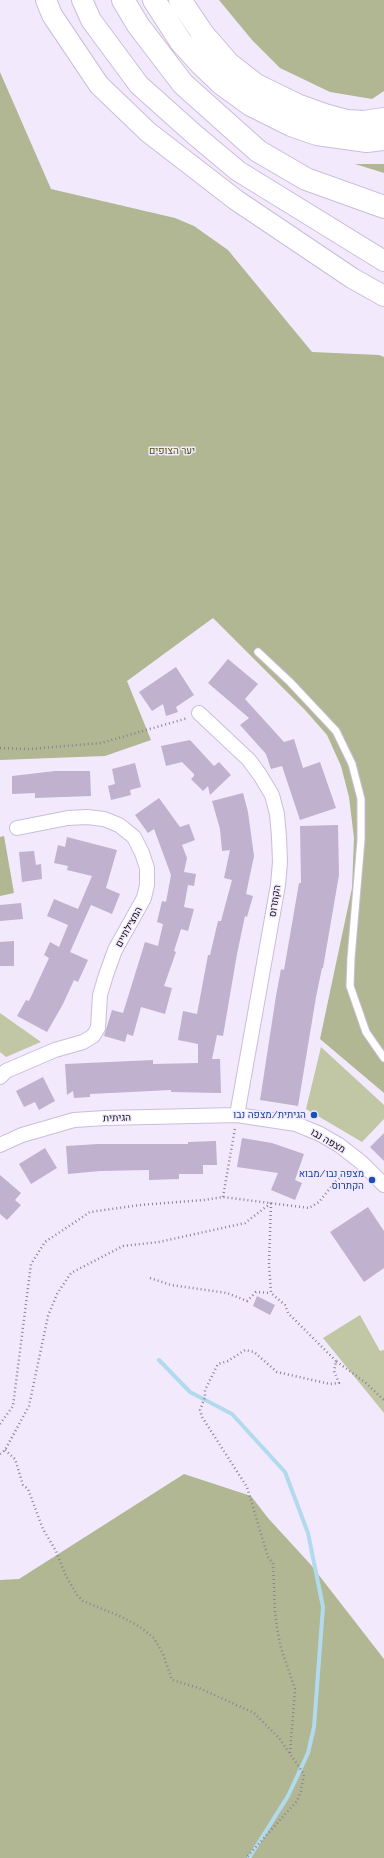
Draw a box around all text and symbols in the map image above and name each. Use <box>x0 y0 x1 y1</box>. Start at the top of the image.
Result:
park label: יער הצופים <box>149 445 195 457</box>
street label: הקתרוס <box>267 884 283 918</box>
street label: המצילתיים <box>113 905 145 949</box>
place label: הגיתית/מצפה נבו <box>233 1109 306 1121</box>
marker: הגיתית/מצפה נבו <box>309 1110 319 1120</box>
street label: הגיתית <box>103 1112 131 1124</box>
street label: מצפה נבו <box>308 1126 348 1156</box>
place label: מצפה נבו/מבוא הקתרוס <box>299 1168 364 1192</box>
marker: מצפה נבו/מבוא הקתרוס <box>367 1175 377 1185</box>

